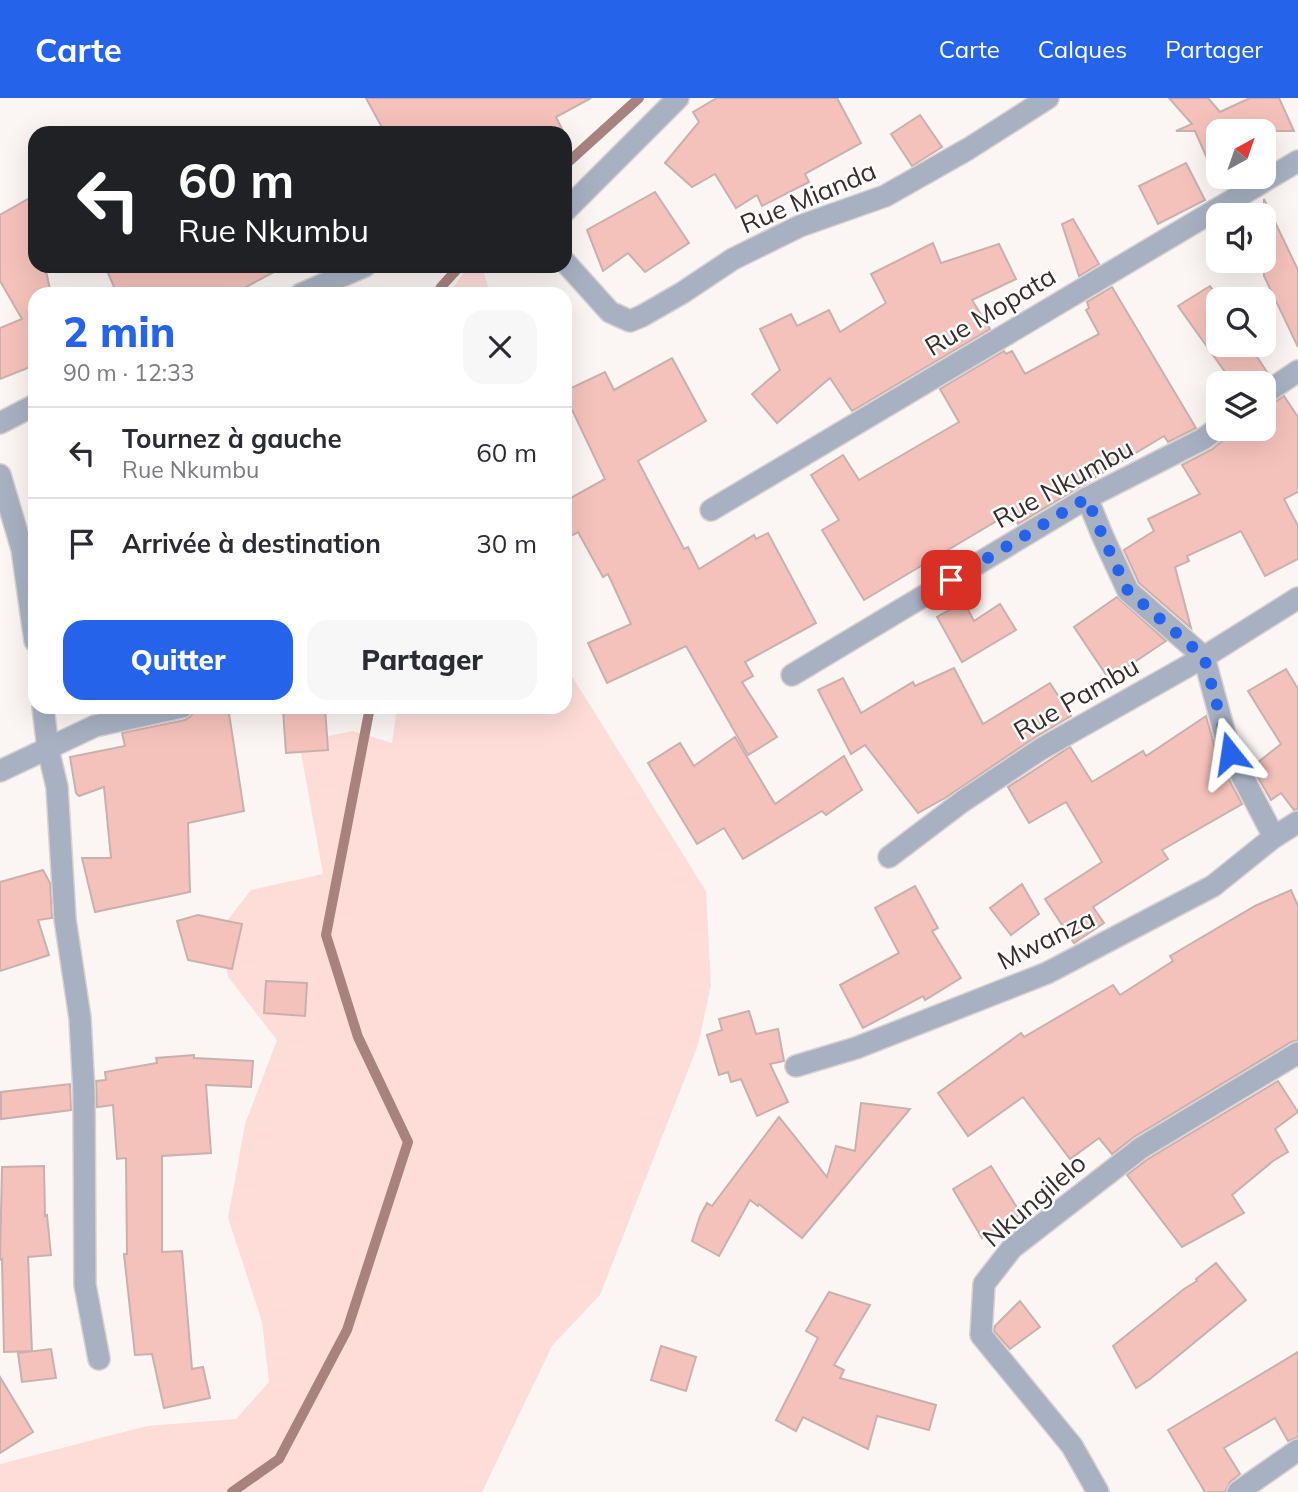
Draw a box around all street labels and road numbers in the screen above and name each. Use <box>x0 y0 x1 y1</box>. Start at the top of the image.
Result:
street label: Rue Mianda <box>735 154 881 240</box>
street label: Rue Mopata <box>919 259 1061 363</box>
street label: Rue Nkumbu <box>987 431 1139 535</box>
street label: Rue Pambu <box>1007 649 1145 747</box>
street label: Mwanza <box>992 901 1100 977</box>
street label: Nkungilelo <box>976 1146 1092 1254</box>

